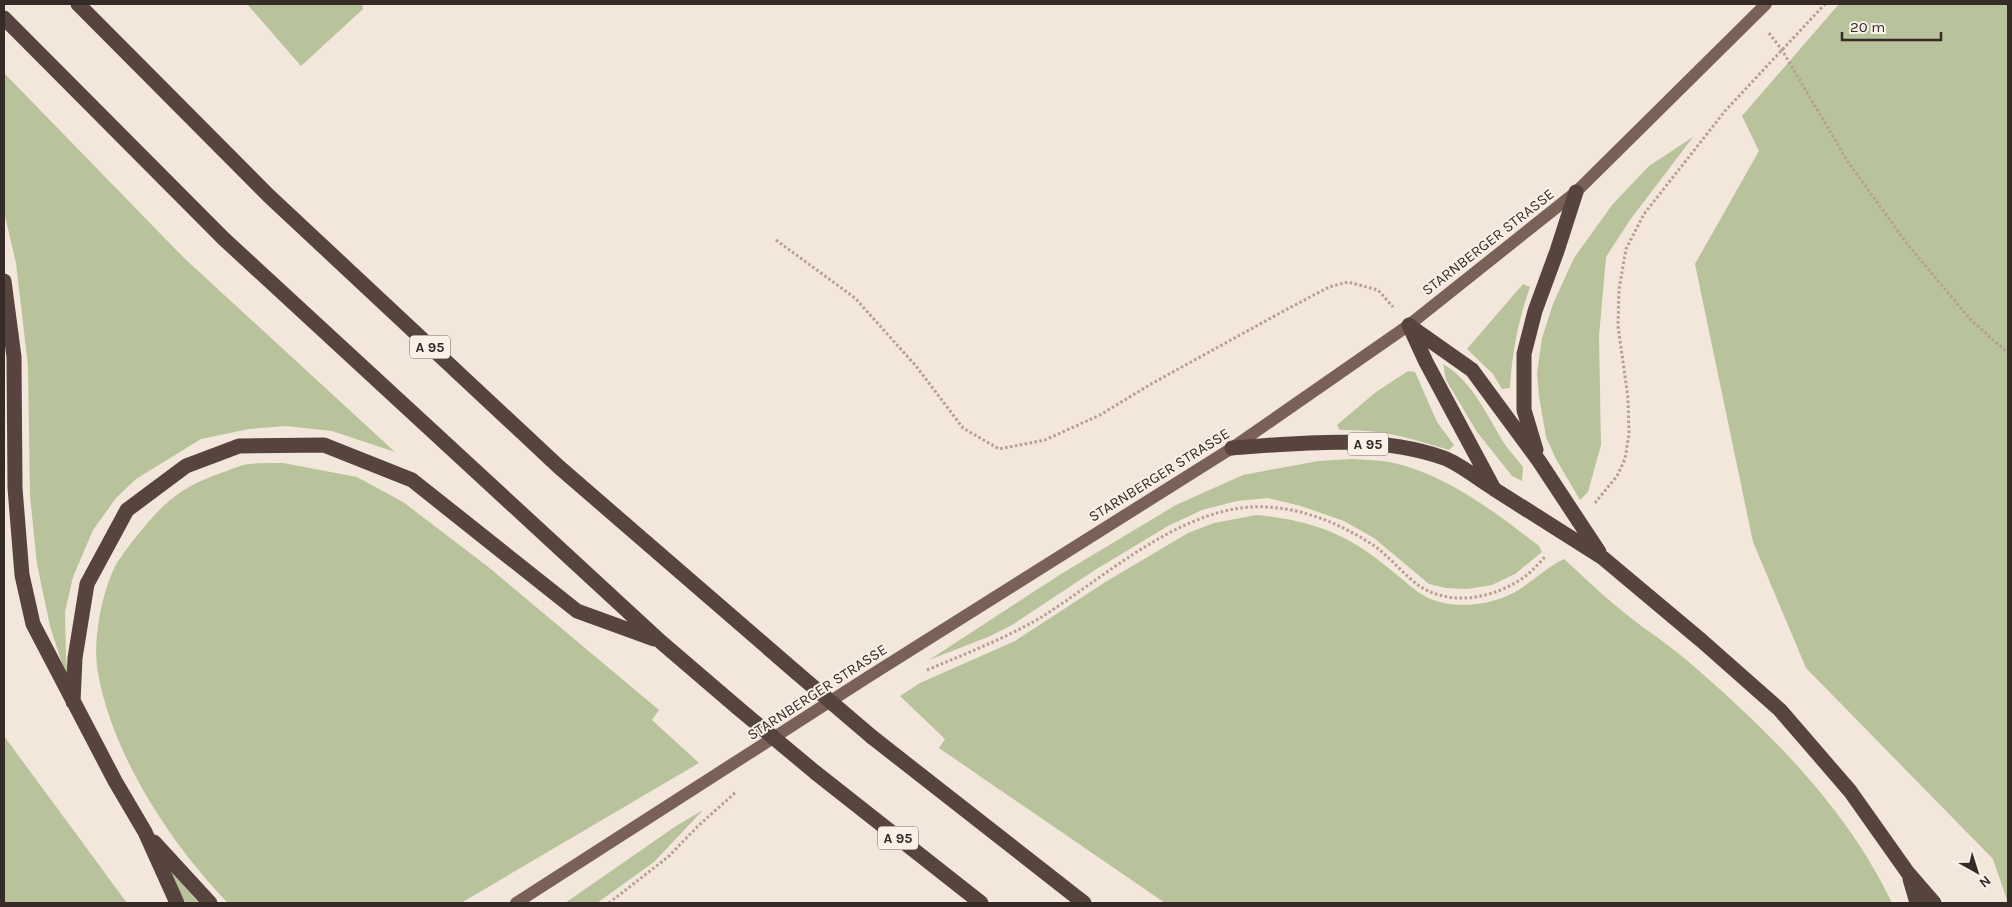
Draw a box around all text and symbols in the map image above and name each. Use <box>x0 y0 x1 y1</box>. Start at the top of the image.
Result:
scale bar <box>1842 10 1941 42</box>
text: 20 m <box>1850 18 1885 36</box>
street label: STARNBERGER STRASSE <box>1418 185 1558 299</box>
road number: A 95 <box>410 336 450 358</box>
street label: STARNBERGER STRASSE <box>1085 424 1233 526</box>
road number: A 95 <box>1348 432 1388 456</box>
street label: STARNBERGER STRASSE <box>744 640 890 744</box>
road number: A 95 <box>878 826 918 850</box>
north arrow <box>1952 847 2002 897</box>
text: N <box>1976 872 1994 891</box>

